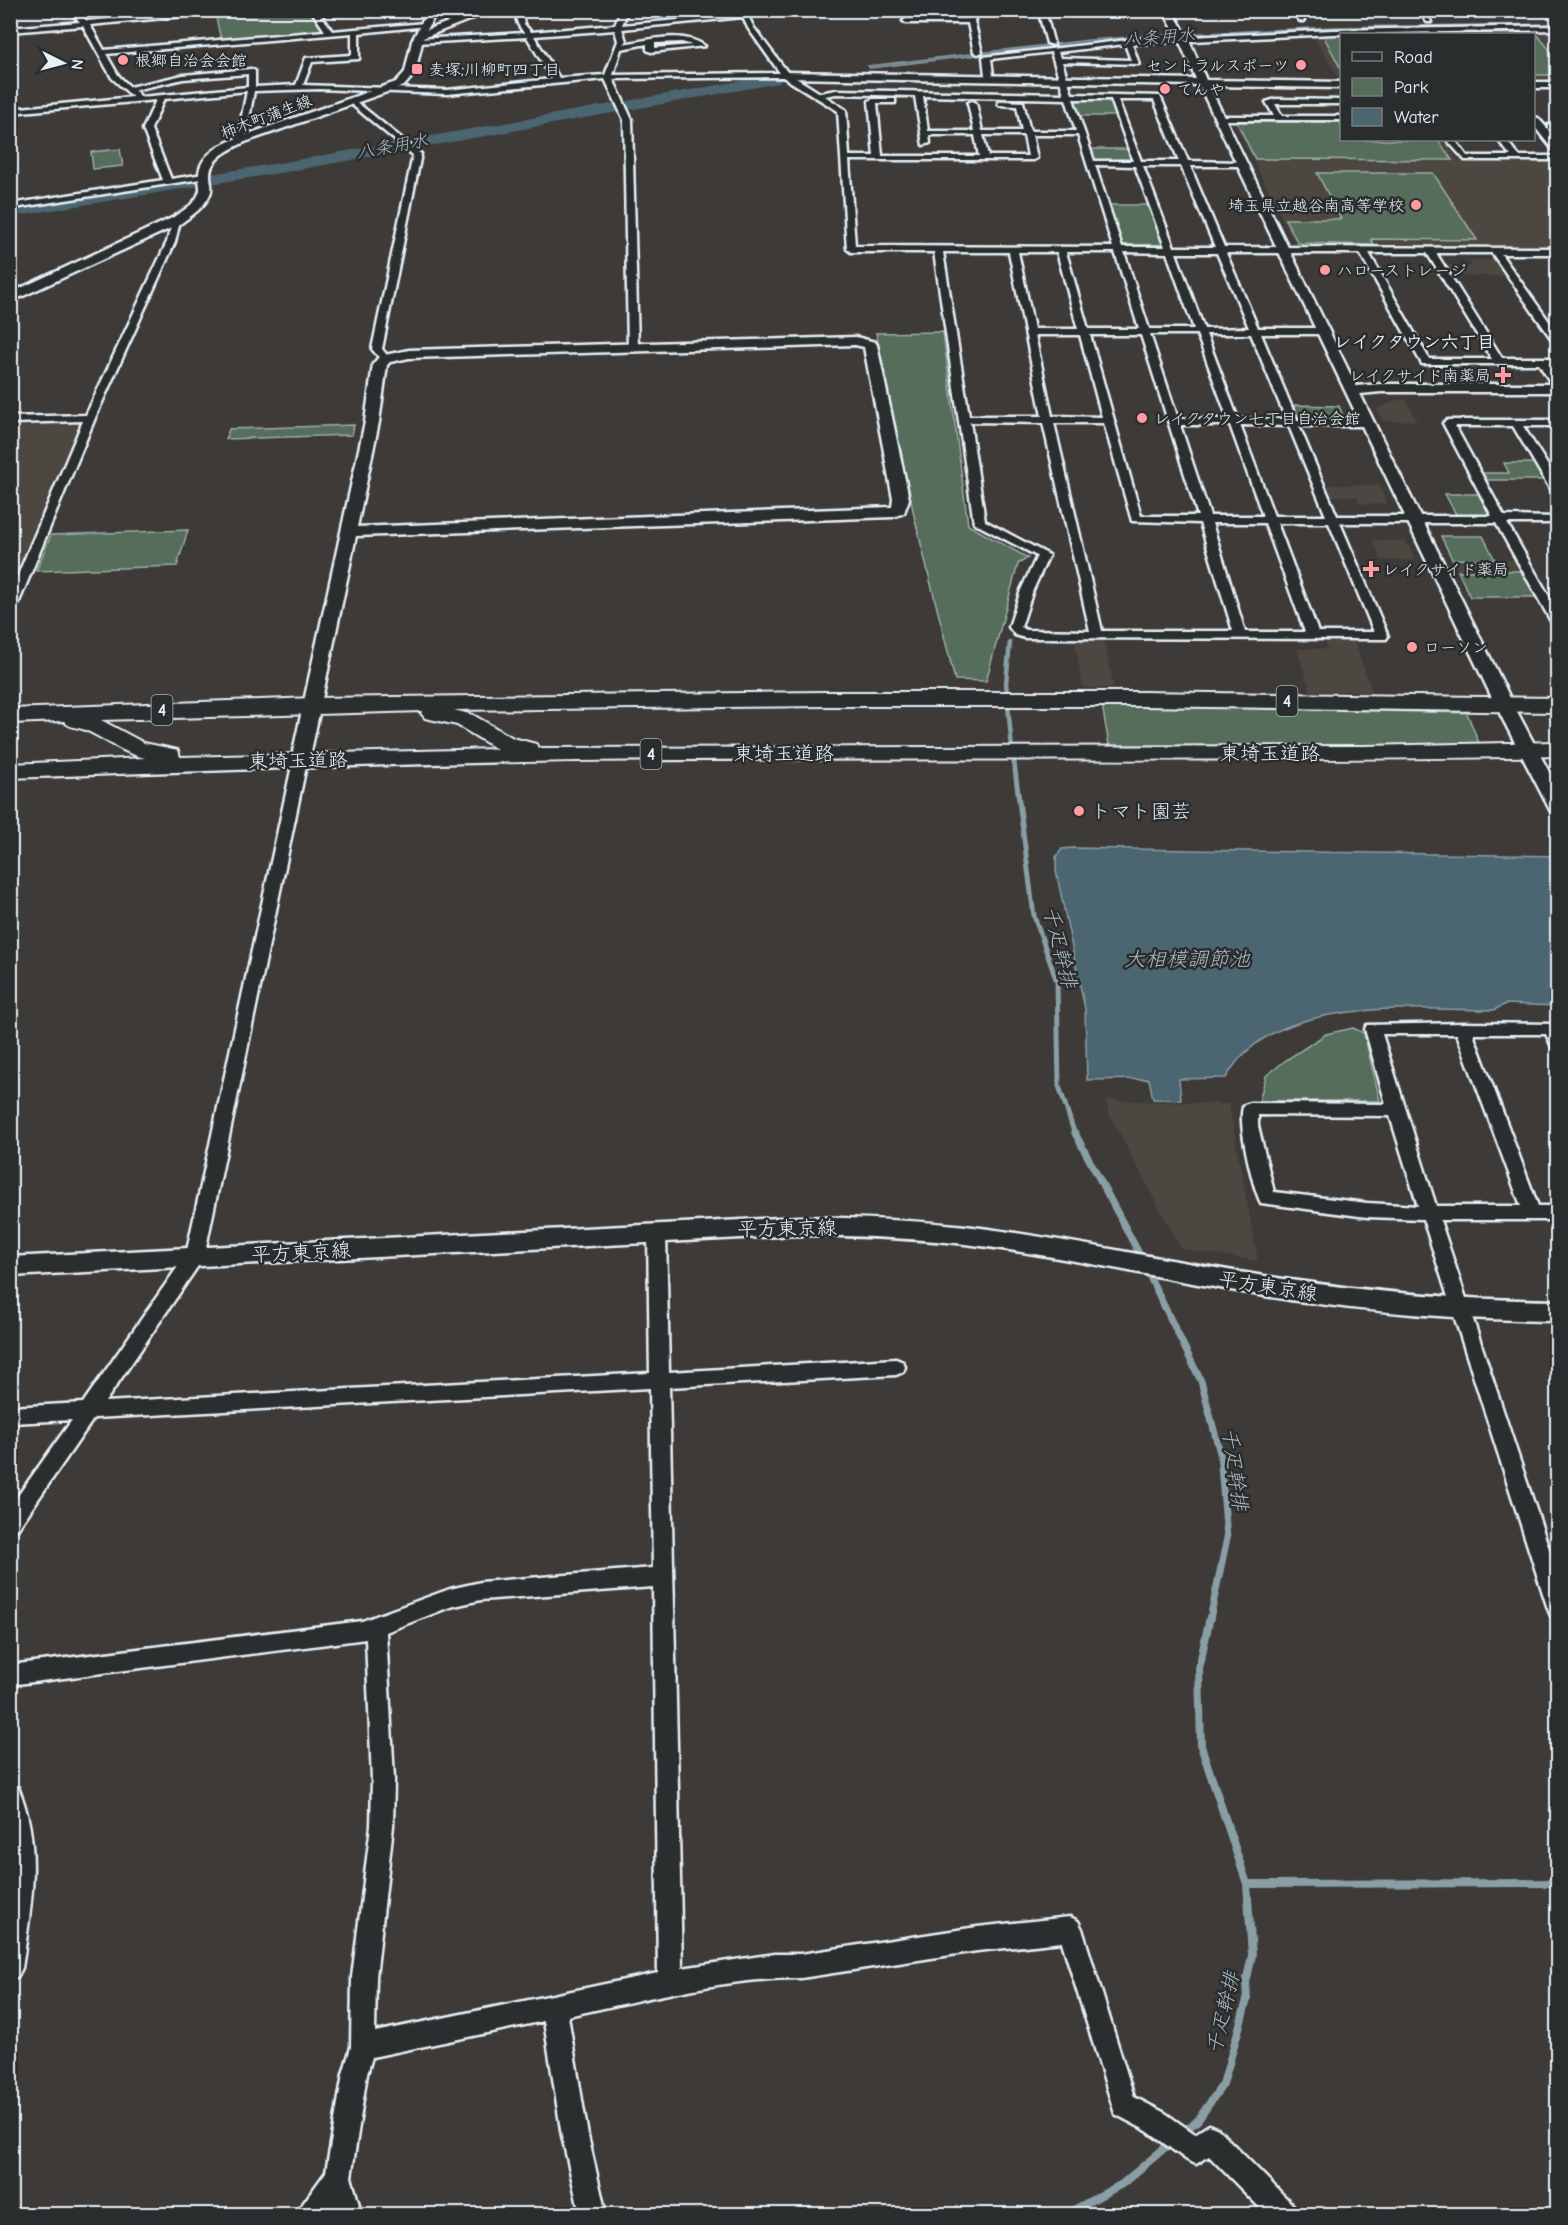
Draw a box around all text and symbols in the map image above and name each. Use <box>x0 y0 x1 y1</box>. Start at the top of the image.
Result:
water label: 八条用水 <box>1122 25 1196 50</box>
north arrow <box>33 33 93 93</box>
legend <box>1340 33 1535 141</box>
text: Road <box>1394 47 1433 68</box>
place label: 根郷自治会会館 <box>135 52 247 70</box>
marker: 根郷自治会会館 <box>116 53 130 67</box>
place label: セントラルスポーツ <box>1146 57 1289 75</box>
text: N <box>67 58 86 71</box>
marker: セントラルスポーツ <box>1294 58 1308 72</box>
place label: 麦塚;川柳町四丁目 <box>429 61 560 79</box>
marker: 麦塚;川柳町四丁目 <box>410 62 424 76</box>
text: Park <box>1394 77 1429 98</box>
place label: てんや <box>1177 81 1225 99</box>
marker: てんや <box>1158 82 1172 96</box>
street label: 柿木町蒲生線 <box>218 91 314 143</box>
text: Water <box>1394 107 1439 128</box>
water label: 八条用水 <box>355 130 429 163</box>
place label: 埼玉県立越谷南高等学校 <box>1228 197 1404 215</box>
marker: 埼玉県立越谷南高等学校 <box>1409 198 1423 212</box>
place label: ハローストレージ <box>1337 262 1466 280</box>
marker: ハローストレージ <box>1318 263 1332 277</box>
district label: レイクタウン六丁目 <box>1333 332 1495 353</box>
place label: レイクサイド南薬局 <box>1349 367 1491 385</box>
marker: レイクサイド南薬局 <box>1496 368 1510 382</box>
place label: レイクタウン七丁目自治会館 <box>1154 410 1360 428</box>
marker: レイクタウン七丁目自治会館 <box>1135 411 1149 425</box>
place label: レイクサイド薬局 <box>1383 561 1509 579</box>
marker: レイクサイド薬局 <box>1364 562 1378 576</box>
place label: ローソン <box>1424 639 1488 657</box>
marker: ローソン <box>1405 640 1419 654</box>
road number: 4 <box>1276 686 1298 716</box>
road number: 4 <box>152 695 172 725</box>
road number: 4 <box>640 739 662 769</box>
street label: 東埼玉道路 <box>734 742 834 765</box>
street label: 東埼玉道路 <box>1220 742 1320 765</box>
street label: 東埼玉道路 <box>248 748 348 773</box>
place label: トマト園芸 <box>1091 800 1191 823</box>
marker: トマト園芸 <box>1072 804 1086 818</box>
water label: 千疋幹排 <box>1038 903 1082 993</box>
water label: 大相模調節池 <box>1124 947 1251 971</box>
street label: 平方東京線 <box>737 1216 837 1241</box>
street label: 平方東京線 <box>250 1238 352 1267</box>
street label: 平方東京線 <box>1217 1267 1319 1306</box>
water label: 千疋幹排 <box>1217 1426 1253 1514</box>
water label: 千疋幹排 <box>1202 1967 1245 2057</box>

